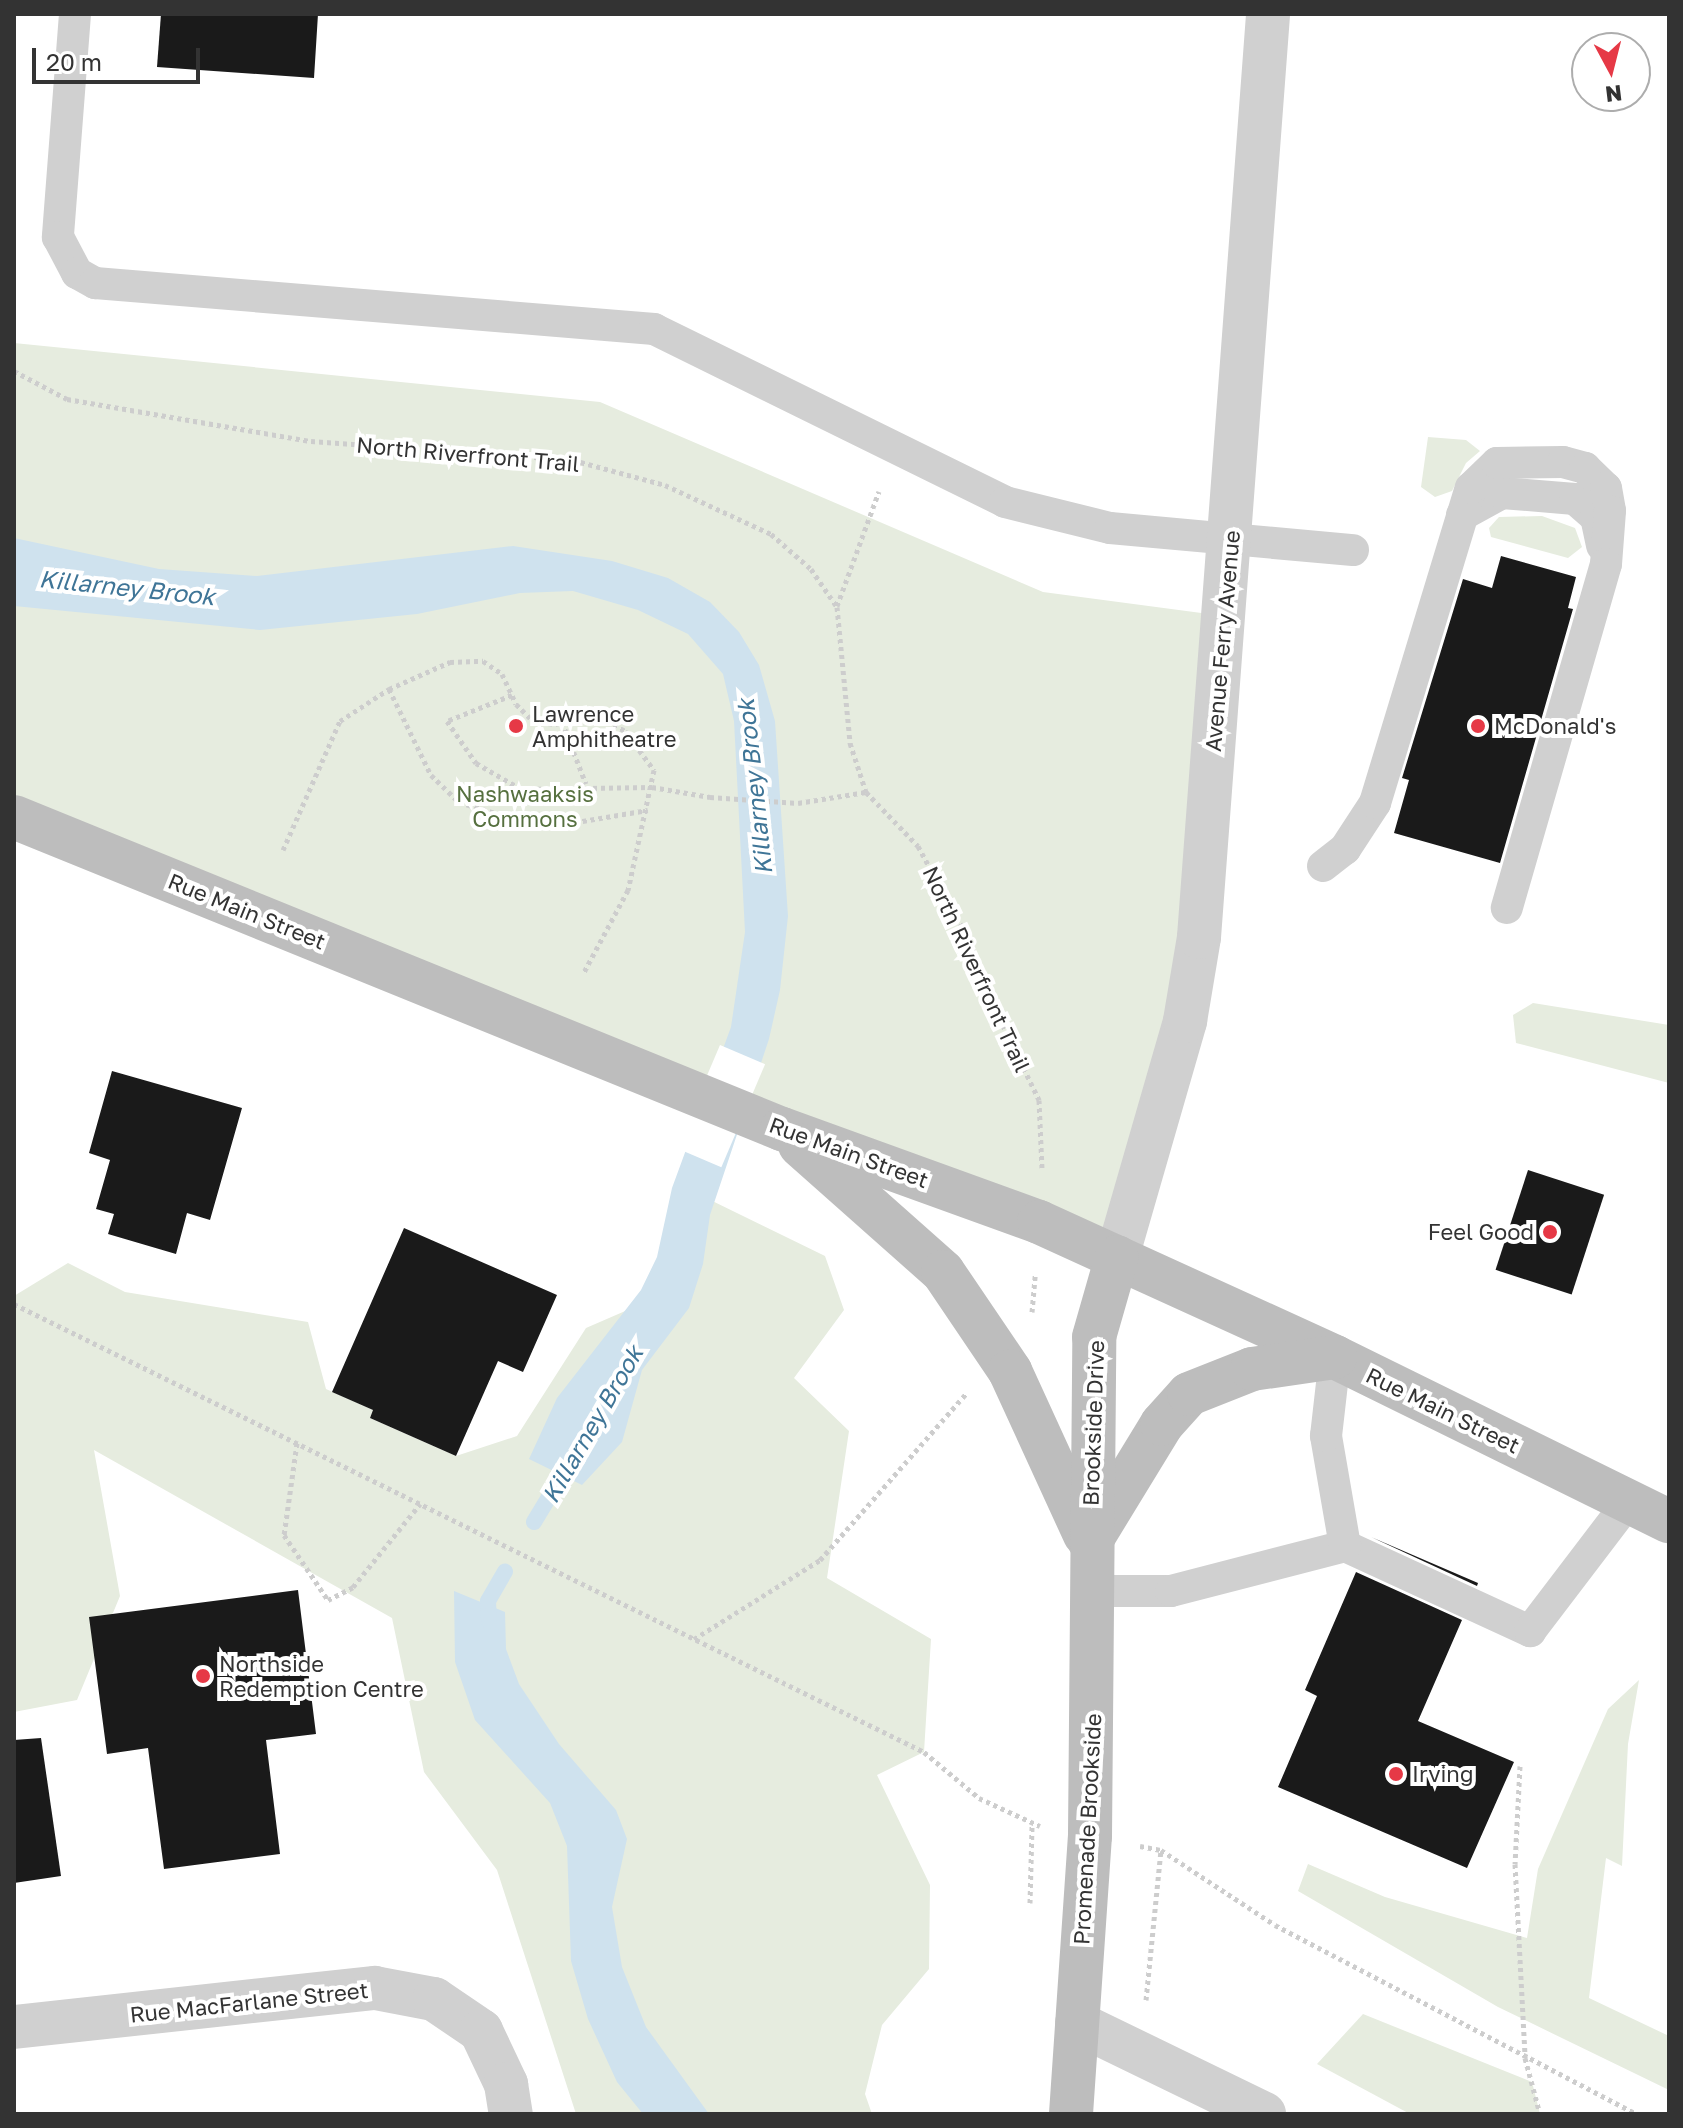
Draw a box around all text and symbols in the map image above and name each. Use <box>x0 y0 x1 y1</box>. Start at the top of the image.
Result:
scale bar <box>36 32 204 82</box>
north arrow <box>1571 32 1651 112</box>
text: 20 m <box>46 47 102 76</box>
text: N <box>1604 80 1624 109</box>
street label: North Riverfront Trail <box>355 431 581 477</box>
street label: Avenue Ferry Avenue <box>1199 529 1245 753</box>
water label: Killarney Brook <box>38 563 216 611</box>
water label: Killarney Brook <box>730 698 778 876</box>
place label: Lawrence Amphitheatre <box>532 700 676 752</box>
place label: McDonald's <box>1494 713 1616 739</box>
marker: Lawrence Amphitheatre <box>507 717 525 735</box>
marker: McDonald's <box>1469 717 1487 735</box>
park label: Nashwaaksis Commons <box>456 780 594 832</box>
street label: North Riverfront Trail <box>918 862 1036 1076</box>
street label: Rue Main Street <box>164 867 330 955</box>
street label: Rue Main Street <box>766 1111 932 1193</box>
place label: Feel Good <box>1428 1219 1534 1245</box>
marker: Feel Good <box>1541 1223 1559 1241</box>
water label: Killarney Brook <box>535 1340 649 1508</box>
street label: Brookside Drive <box>1077 1340 1109 1506</box>
street label: Rue Main Street <box>1362 1361 1524 1459</box>
place label: Northside Redemption Centre <box>219 1650 424 1702</box>
marker: Northside Redemption Centre <box>194 1667 212 1685</box>
street label: Promenade Brookside <box>1068 1713 1106 1945</box>
place label: Irving <box>1412 1761 1473 1787</box>
marker: Irving <box>1387 1765 1405 1783</box>
street label: Rue MacFarlane Street <box>129 1976 369 2028</box>

